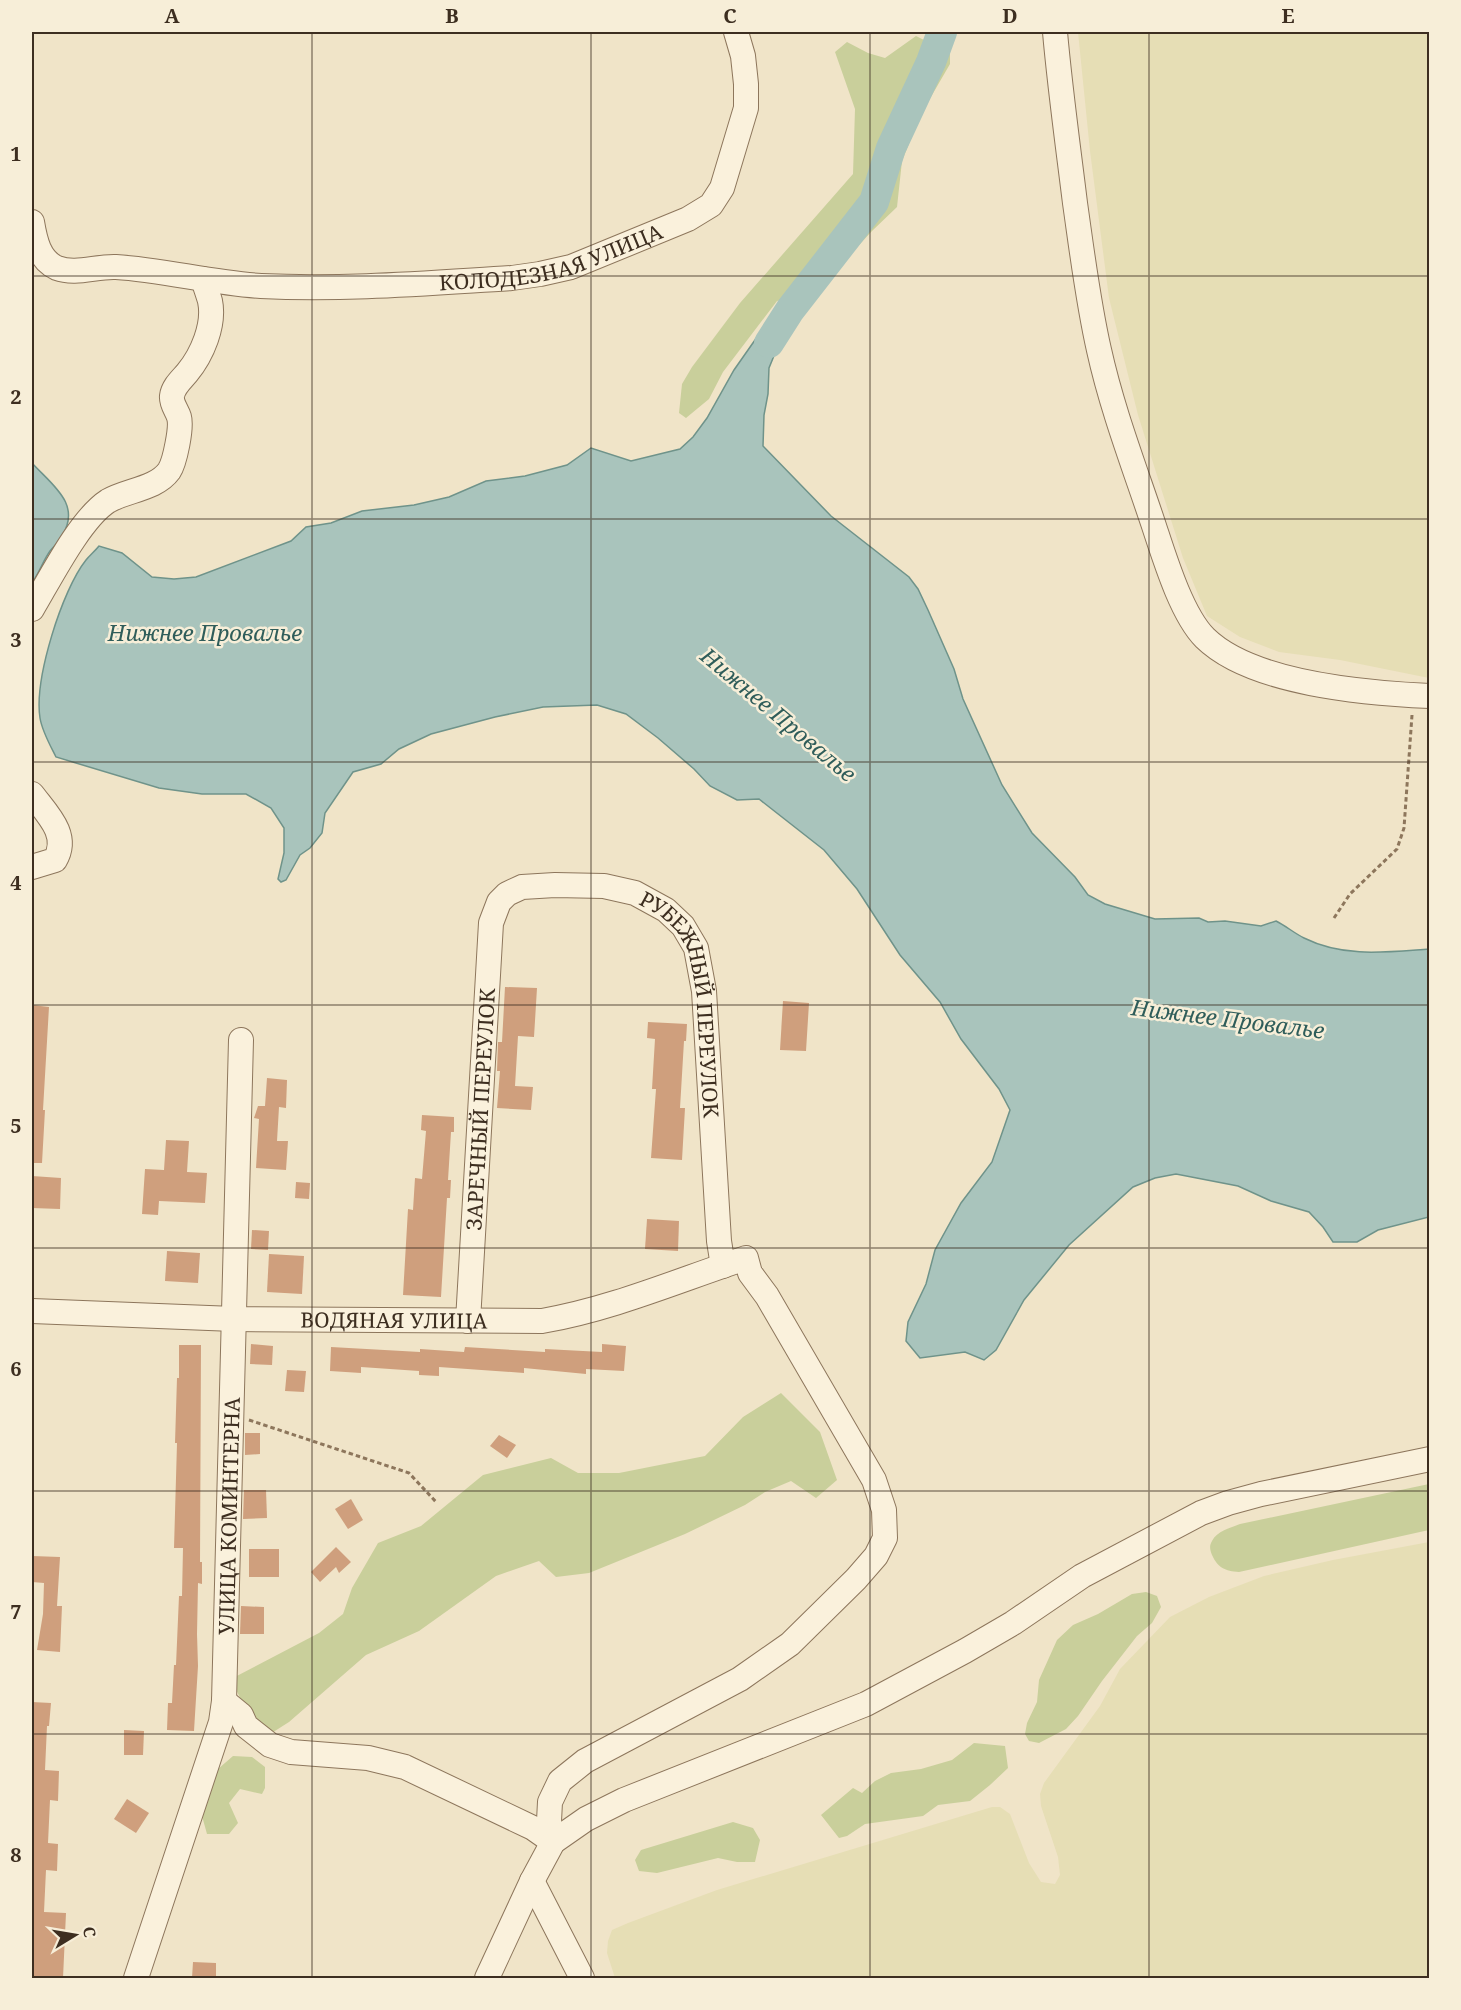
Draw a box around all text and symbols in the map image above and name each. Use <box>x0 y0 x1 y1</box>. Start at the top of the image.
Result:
text: A <box>164 2 180 29</box>
text: B <box>445 2 459 29</box>
text: C <box>723 2 737 29</box>
text: D <box>1002 2 1018 29</box>
text: E <box>1281 2 1295 29</box>
text: 1 <box>10 140 22 167</box>
street label: КОЛОДЕЗНАЯ УЛИЦА <box>438 217 667 297</box>
text: 2 <box>10 383 22 410</box>
water label: Нижнее Провалье <box>107 617 302 647</box>
text: 3 <box>10 626 22 653</box>
water label: Нижнее Провалье <box>694 639 863 788</box>
text: 4 <box>10 869 22 896</box>
street label: РУБЕЖНЫЙ ПЕРЕУЛОК <box>635 884 726 1118</box>
street label: ЗАРЕЧНЫЙ ПЕРЕУЛОК <box>459 987 501 1231</box>
water label: Нижнее Провалье <box>1129 991 1326 1045</box>
text: 5 <box>10 1112 22 1139</box>
street label: ВОДЯНАЯ УЛИЦА <box>300 1305 488 1335</box>
text: 6 <box>10 1355 22 1382</box>
street label: УЛИЦА КОМИНТЕРНА <box>212 1397 246 1635</box>
text: 7 <box>10 1598 22 1625</box>
text: 8 <box>10 1841 22 1868</box>
north arrow <box>45 1905 105 1965</box>
text: С <box>78 1925 102 1939</box>

